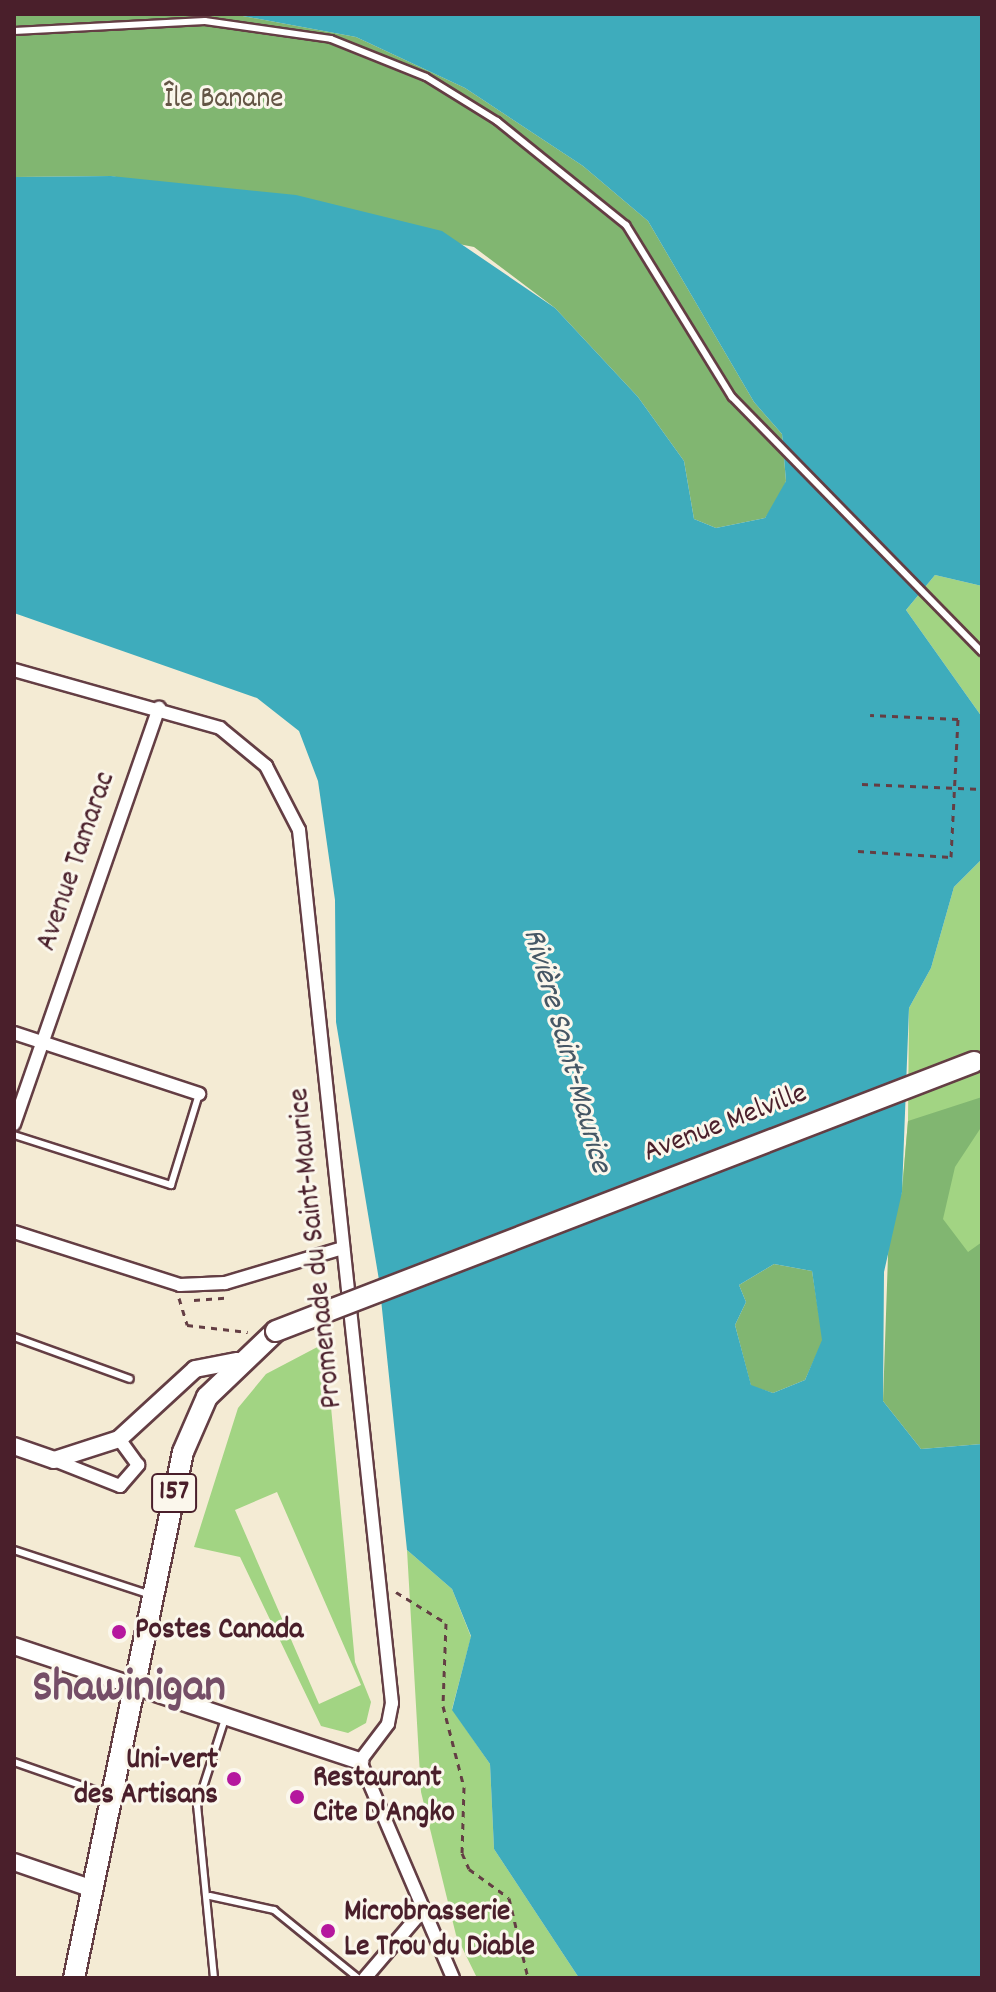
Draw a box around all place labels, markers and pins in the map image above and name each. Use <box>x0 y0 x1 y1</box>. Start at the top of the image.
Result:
place label: Postes Canada <box>135 1614 303 1650</box>
marker: Postes Canada <box>110 1623 128 1641</box>
place label: Uni-vert des Artisans <box>74 1744 218 1814</box>
place label: Restaurant Cite D'Angko <box>313 1762 455 1832</box>
marker: Uni-vert des Artisans <box>225 1770 243 1788</box>
marker: Restaurant Cite D'Angko <box>288 1788 306 1806</box>
place label: Microbrasserie Le Trou du Diable <box>344 1896 535 1966</box>
marker: Microbrasserie Le Trou du Diable <box>319 1922 337 1940</box>

